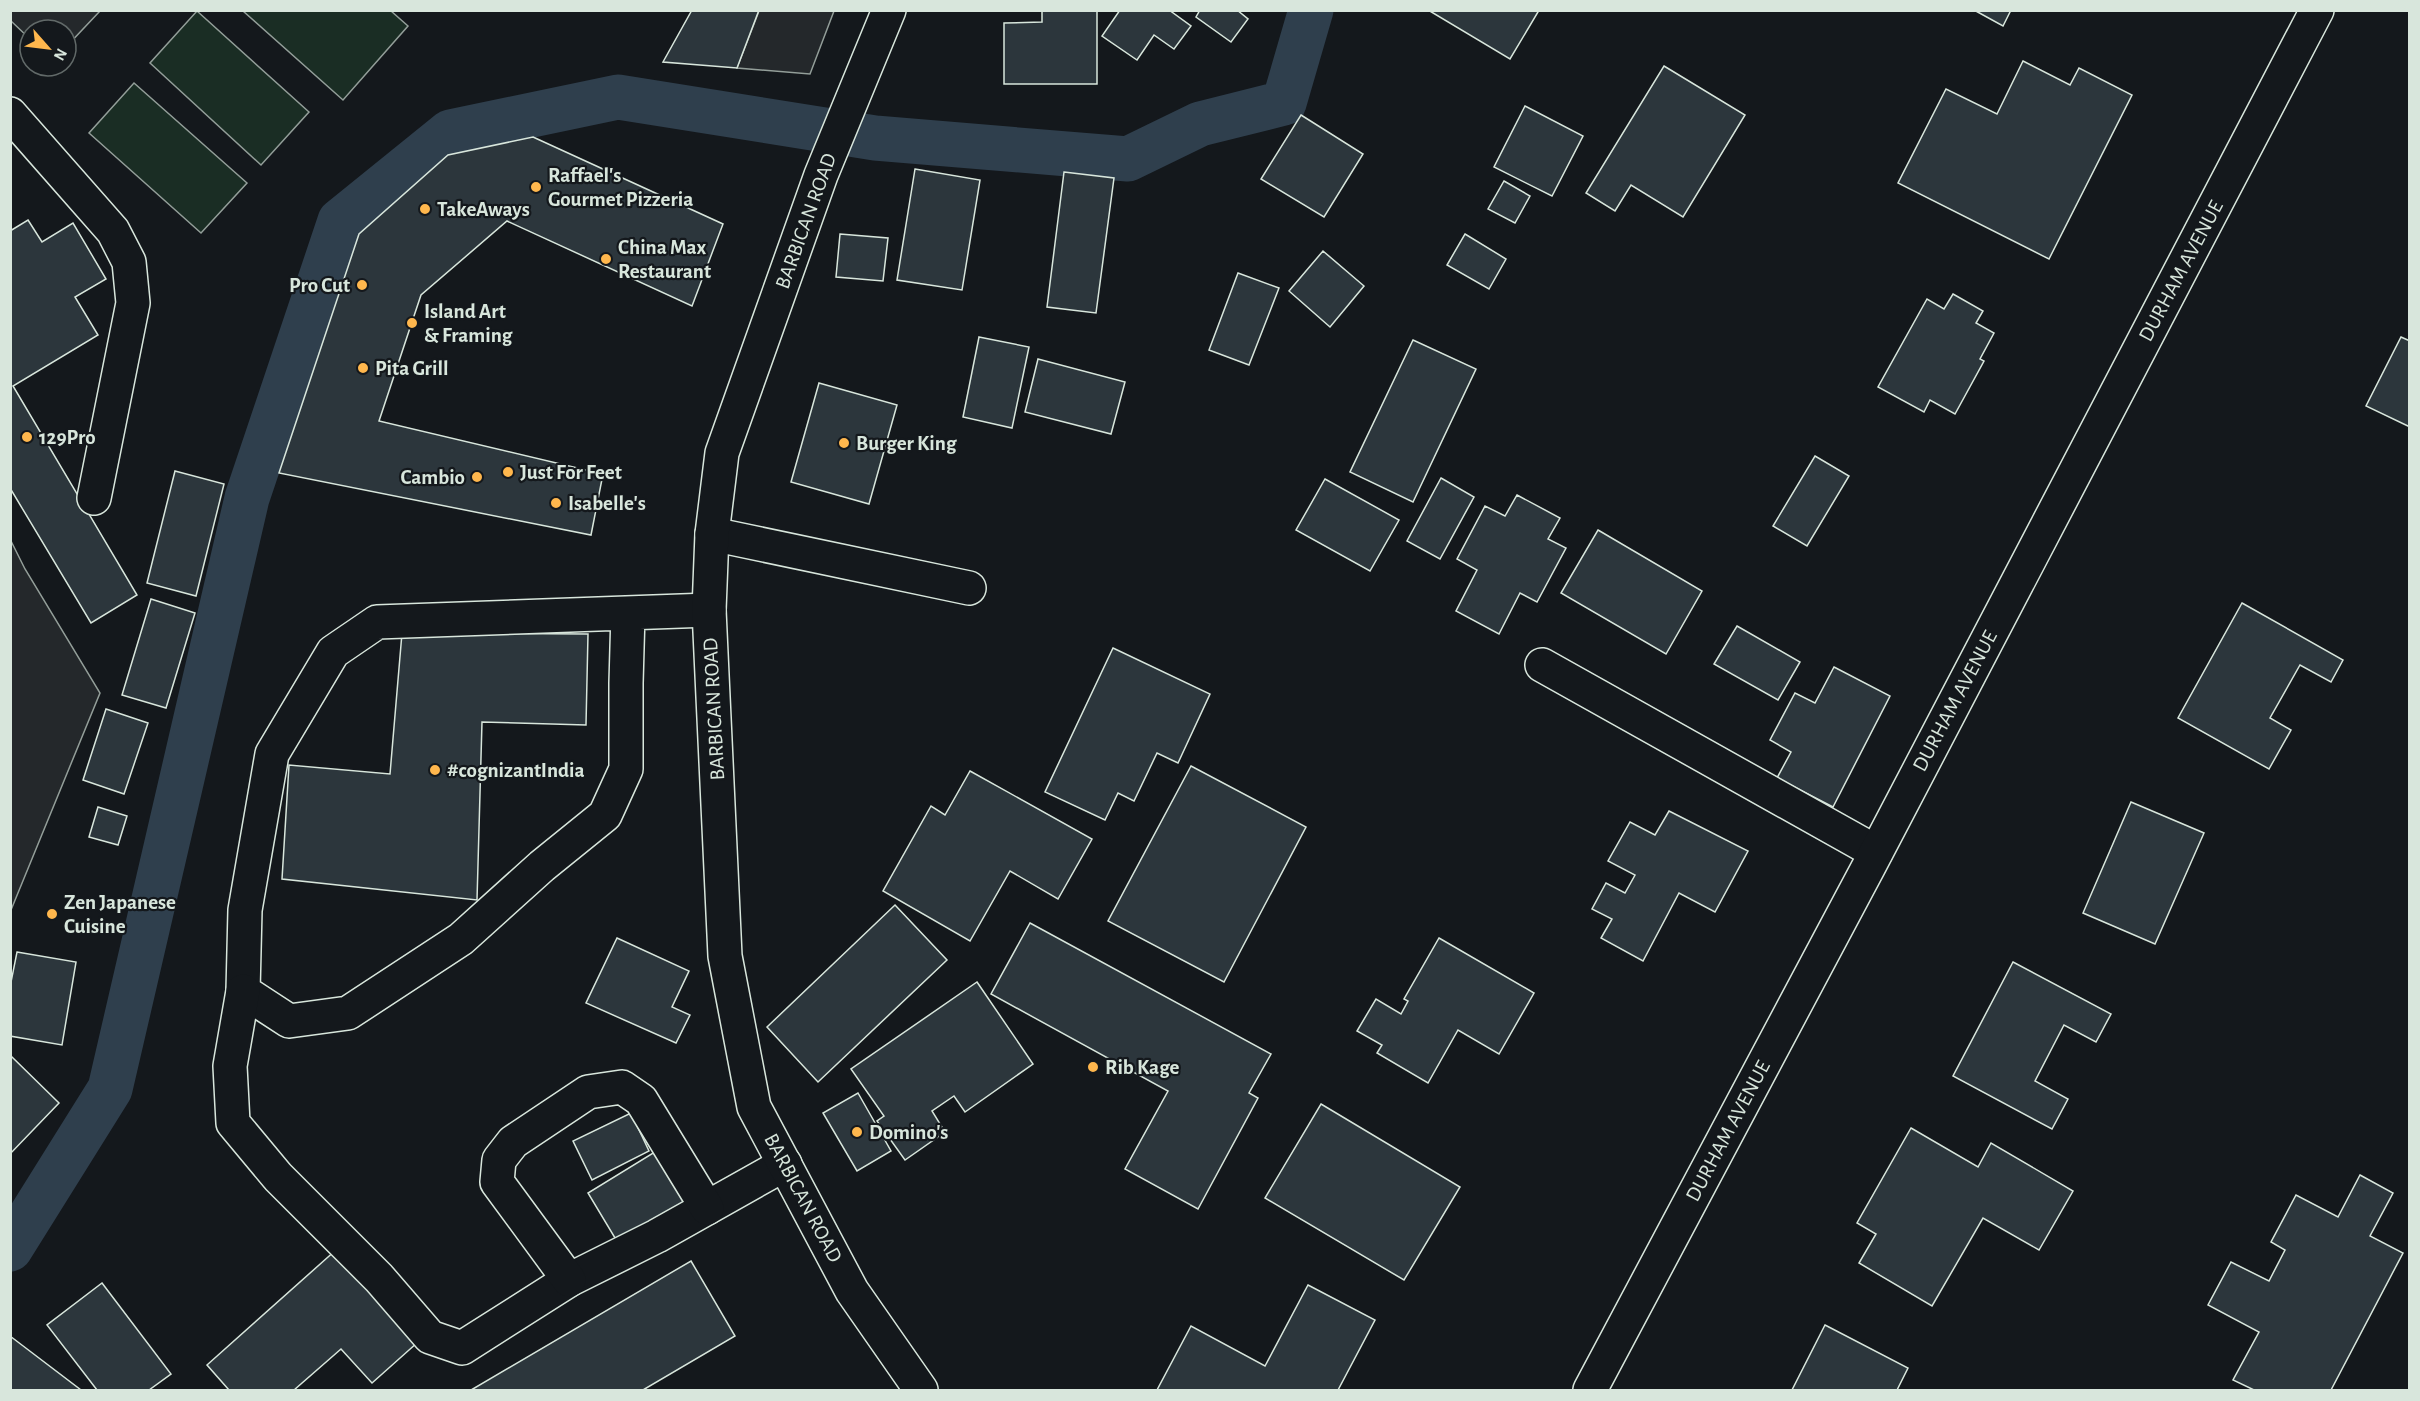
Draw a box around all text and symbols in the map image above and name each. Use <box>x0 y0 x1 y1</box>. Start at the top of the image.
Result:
north arrow <box>18 18 78 78</box>
text: N <box>51 46 70 63</box>
street label: BARBICAN ROAD <box>772 150 840 292</box>
place label: Raffael's Gourmet Pizzeria <box>548 165 693 210</box>
marker: Raffael's Gourmet Pizzeria <box>529 180 543 194</box>
street label: DURHAM AVENUE <box>2135 197 2227 345</box>
place label: TakeAways <box>437 199 530 220</box>
marker: TakeAways <box>418 202 432 216</box>
place label: China Max Restaurant <box>618 237 711 282</box>
marker: China Max Restaurant <box>599 252 613 266</box>
place label: Pro Cut <box>289 275 350 296</box>
marker: Pro Cut <box>355 278 369 292</box>
place label: Island Art & Framing <box>424 301 513 346</box>
marker: Island Art & Framing <box>405 316 419 330</box>
place label: Pita Grill <box>375 358 448 379</box>
marker: Pita Grill <box>356 361 370 375</box>
place label: 129Pro <box>39 427 96 448</box>
marker: 129Pro <box>20 430 34 444</box>
place label: Burger King <box>856 433 957 454</box>
marker: Burger King <box>837 436 851 450</box>
place label: Just For Feet <box>520 462 622 483</box>
marker: Just For Feet <box>501 465 515 479</box>
place label: Cambio <box>400 467 465 488</box>
marker: Cambio <box>470 470 484 484</box>
place label: Isabelle's <box>568 493 646 514</box>
marker: Isabelle's <box>549 496 563 510</box>
street label: DURHAM AVENUE <box>1909 627 2001 775</box>
street label: BARBICAN ROAD <box>700 637 728 781</box>
place label: #cognizantIndia <box>447 760 585 781</box>
marker: #cognizantIndia <box>428 763 442 777</box>
place label: Zen Japanese Cuisine <box>64 892 176 937</box>
marker: Zen Japanese Cuisine <box>45 907 59 921</box>
place label: Rib Kage <box>1105 1057 1180 1078</box>
street label: DURHAM AVENUE <box>1682 1057 1774 1205</box>
marker: Rib Kage <box>1086 1060 1100 1074</box>
place label: Domino's <box>869 1122 948 1143</box>
marker: Domino's <box>850 1125 864 1139</box>
street label: BARBICAN ROAD <box>760 1130 846 1266</box>

